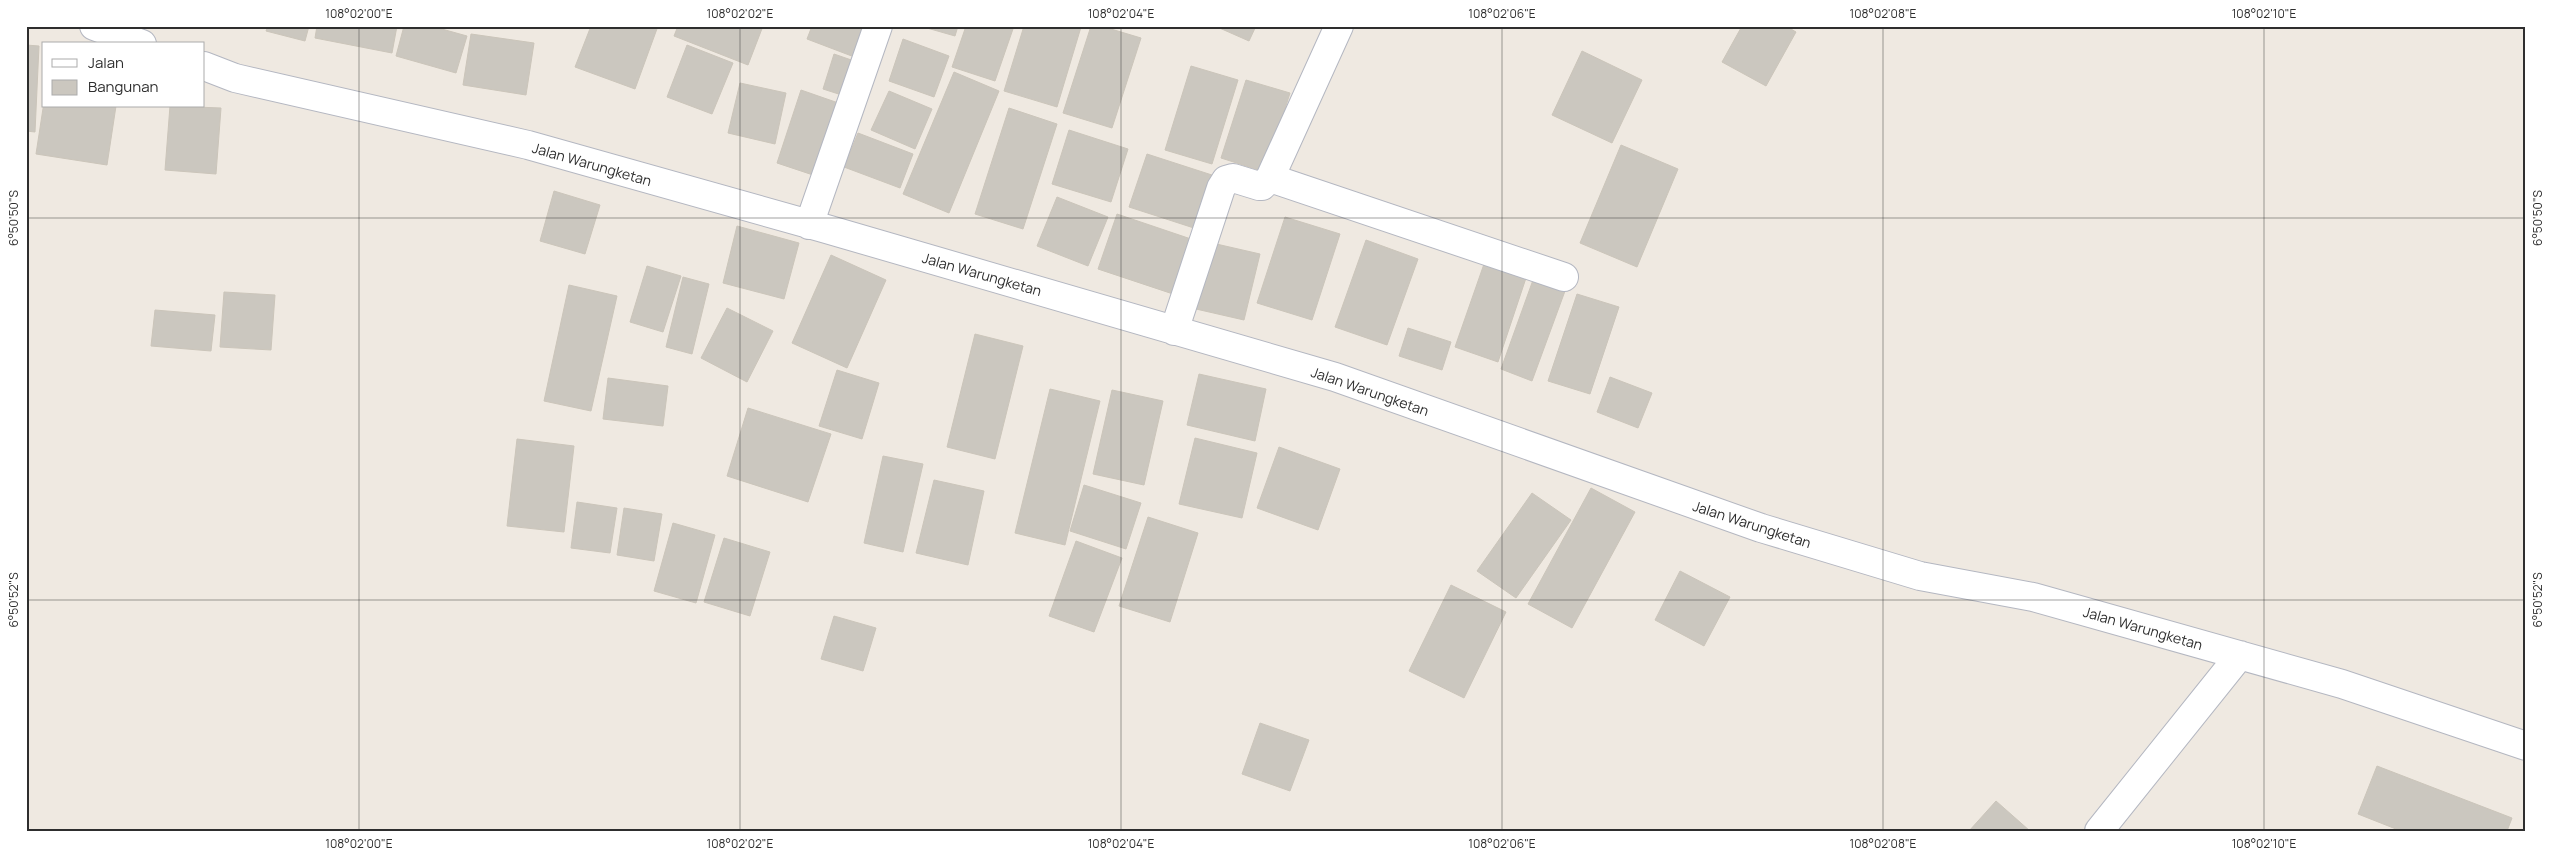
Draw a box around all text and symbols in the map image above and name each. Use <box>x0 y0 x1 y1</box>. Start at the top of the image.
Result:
text: 108°02'00"E <box>325 5 393 22</box>
text: 108°02'02"E <box>707 5 774 22</box>
text: 108°02'04"E <box>1088 5 1154 22</box>
text: 108°02'06"E <box>1468 5 1536 22</box>
text: 108°02'08"E <box>1850 5 1917 22</box>
text: 108°02'10"E <box>2232 5 2296 22</box>
legend <box>42 42 205 108</box>
text: Jalan <box>88 52 124 73</box>
text: Bangunan <box>88 76 158 97</box>
street label: Jalan Warungketan <box>530 138 654 190</box>
text: 6°50'50"S <box>5 190 22 246</box>
text: 6°50'50"S <box>2529 190 2546 246</box>
street label: Jalan Warungketan <box>920 248 1044 300</box>
street label: Jalan Warungketan <box>1309 362 1431 420</box>
street label: Jalan Warungketan <box>1690 496 1814 552</box>
text: 6°50'52"S <box>5 572 22 628</box>
text: 6°50'52"S <box>2529 572 2546 628</box>
street label: Jalan Warungketan <box>2081 602 2205 654</box>
text: 108°02'00"E <box>325 835 393 852</box>
text: 108°02'02"E <box>707 835 774 852</box>
text: 108°02'04"E <box>1088 835 1154 852</box>
text: 108°02'06"E <box>1468 835 1536 852</box>
text: 108°02'08"E <box>1850 835 1917 852</box>
text: 108°02'10"E <box>2232 835 2296 852</box>

